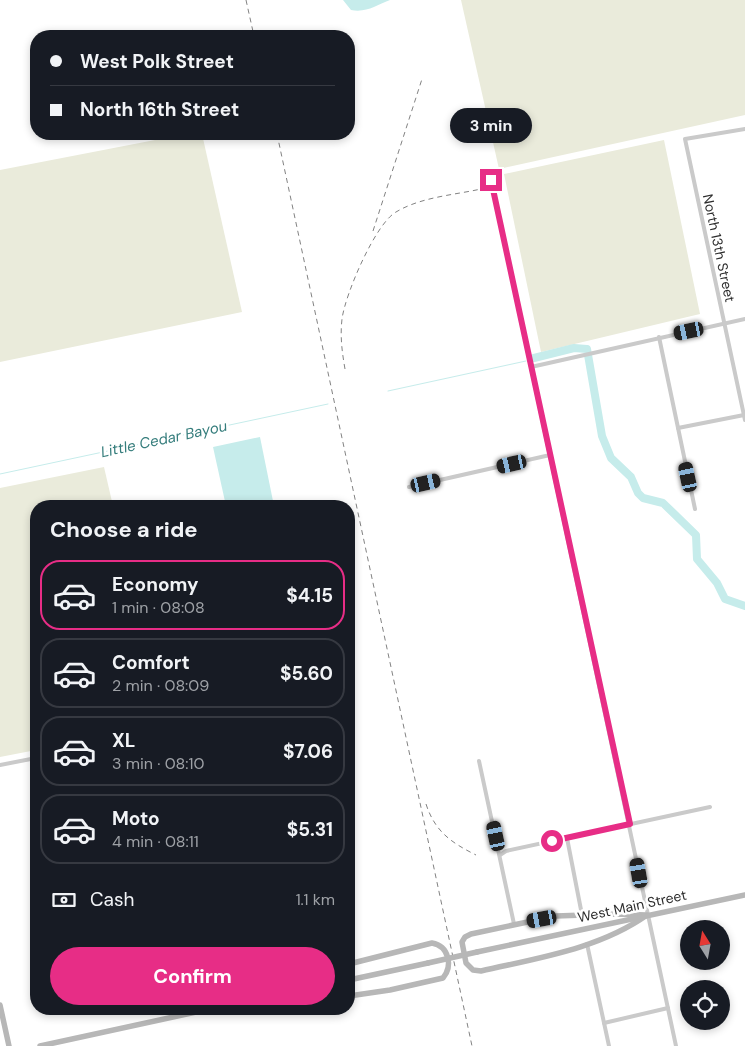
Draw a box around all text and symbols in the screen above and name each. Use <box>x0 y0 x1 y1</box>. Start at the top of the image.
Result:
text: West Polk Street <box>80 49 234 74</box>
text: North 16th Street <box>80 97 239 122</box>
callout: 3 min <box>450 108 532 142</box>
text: 3 min <box>470 115 512 136</box>
route end <box>480 169 502 191</box>
street label: North 13th Street <box>699 192 739 304</box>
car <box>672 321 705 341</box>
water label: Little Cedar Bayou <box>99 416 229 462</box>
car <box>495 453 528 475</box>
car <box>677 461 698 493</box>
car <box>409 472 442 494</box>
text: Choose a ride <box>50 515 198 544</box>
text: Economy <box>112 572 199 597</box>
icon: car <box>52 573 97 618</box>
text: $4.15 <box>286 583 333 608</box>
text: 1 min · 08:08 <box>112 597 205 618</box>
text: Comfort <box>112 650 190 675</box>
icon: car <box>52 651 97 696</box>
text: $5.60 <box>280 661 333 686</box>
text: 2 min · 08:09 <box>112 675 209 696</box>
text: XL <box>112 728 135 753</box>
icon: car <box>52 729 97 774</box>
text: $7.06 <box>283 739 333 764</box>
text: 3 min · 08:10 <box>112 753 205 774</box>
text: Moto <box>112 806 160 831</box>
icon: car <box>52 807 97 852</box>
text: $5.31 <box>287 817 333 842</box>
car <box>485 820 506 852</box>
route start <box>541 830 563 852</box>
text: 4 min · 08:11 <box>112 831 199 852</box>
car <box>629 857 648 889</box>
icon: cash <box>50 886 78 914</box>
street label: West Main Street <box>576 886 688 926</box>
text: Cash <box>90 887 134 912</box>
text: 1.1 km <box>296 889 335 910</box>
car <box>525 909 558 929</box>
north arrow <box>680 920 730 970</box>
map controls <box>680 920 730 1030</box>
button: Confirm <box>50 947 335 1005</box>
button: locate <box>680 980 730 1030</box>

